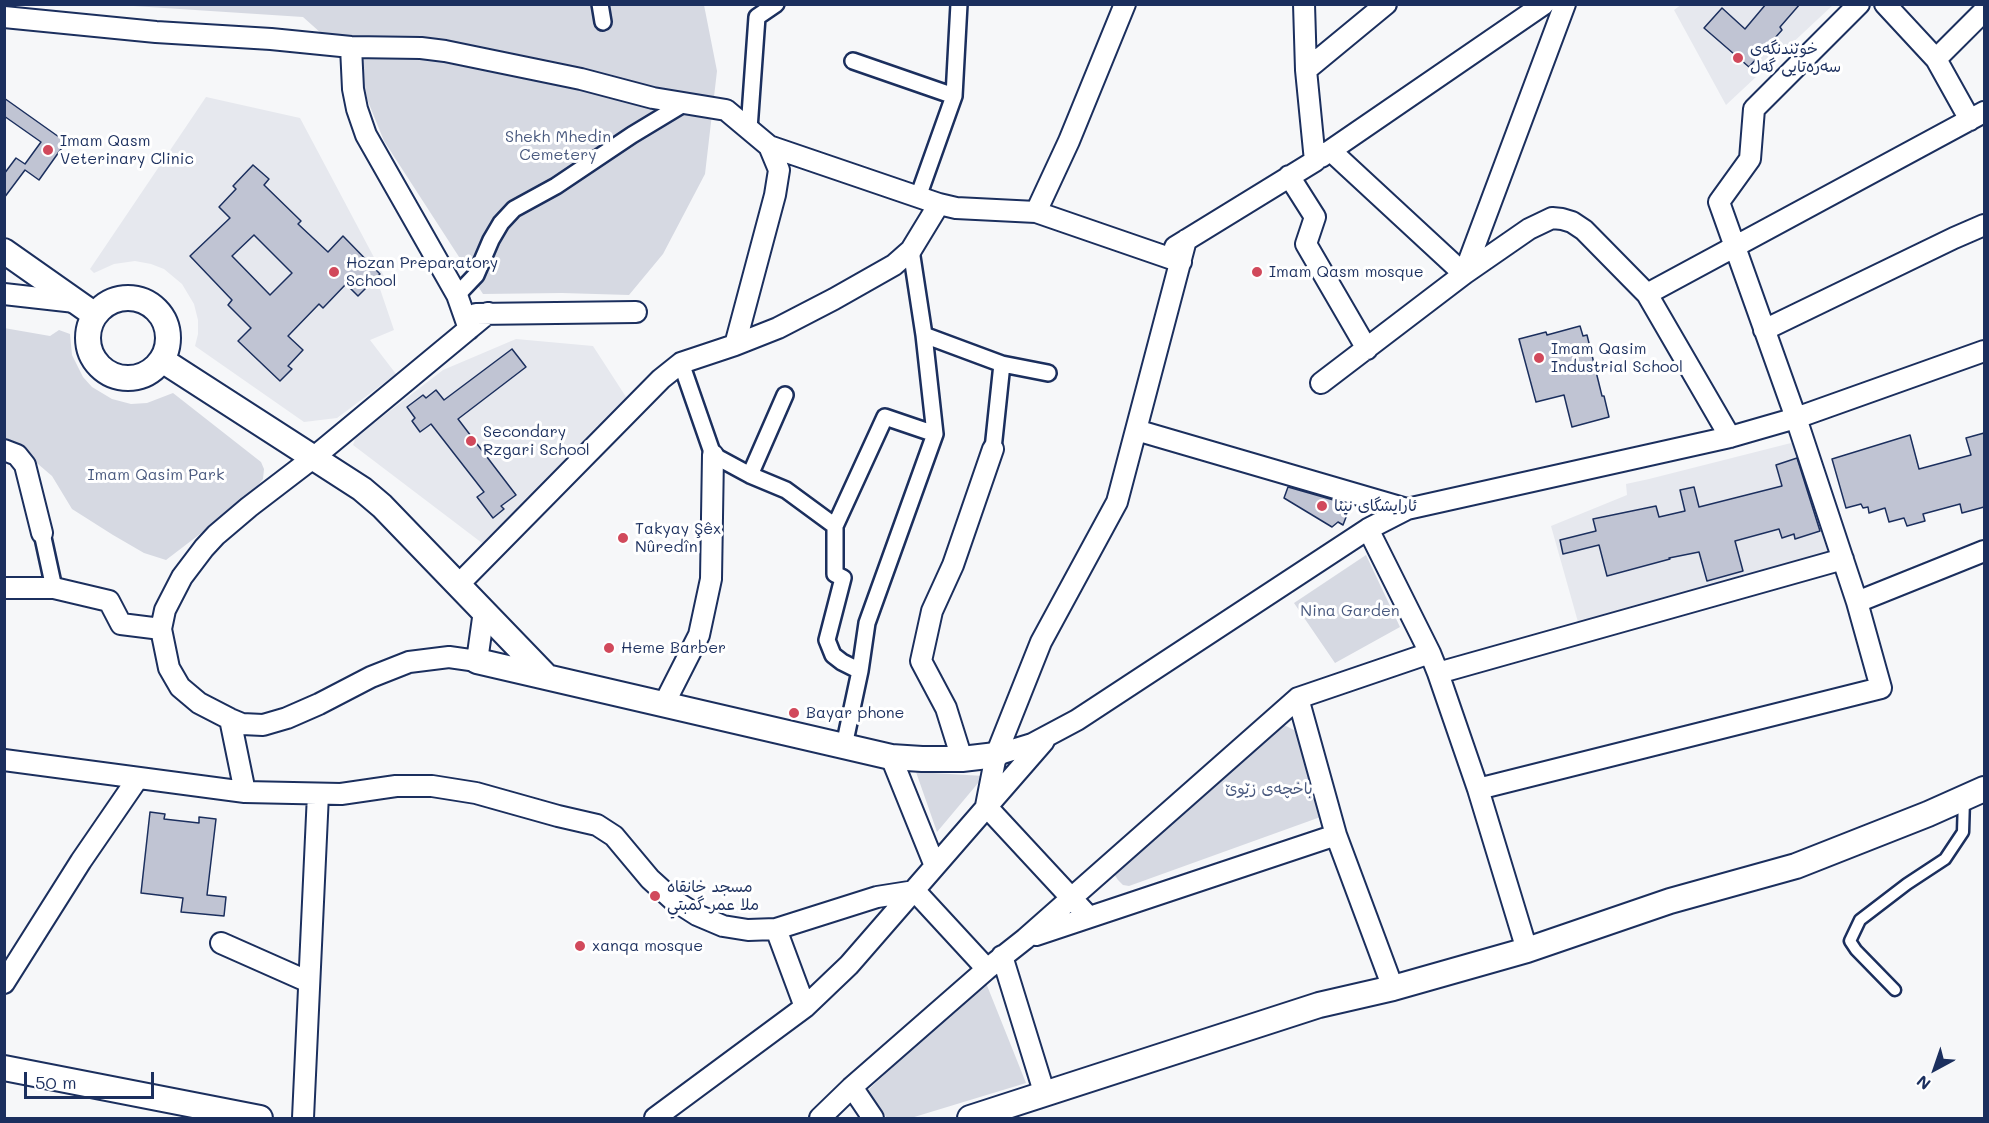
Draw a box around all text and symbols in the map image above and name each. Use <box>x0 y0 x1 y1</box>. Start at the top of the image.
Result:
place label: خوێندنگەی سەرەتایی گەل <box>1750 39 1841 77</box>
marker: خوێندنگەی سەرەتایی گەل <box>1731 51 1745 65</box>
park label: Shekh Mhedin Cemetery <box>505 127 611 165</box>
place label: Imam Qasm Veterinary Clinic <box>60 131 194 169</box>
marker: Imam Qasm Veterinary Clinic <box>41 143 55 157</box>
place label: Hozan Preparatory School <box>346 253 498 291</box>
place label: Imam Qasm mosque <box>1269 262 1424 282</box>
marker: Hozan Preparatory School <box>327 265 341 279</box>
marker: Imam Qasm mosque <box>1250 265 1264 279</box>
place label: Imam Qasim Industrial School <box>1551 339 1683 377</box>
marker: Imam Qasim Industrial School <box>1532 351 1546 365</box>
place label: Secondary Rzgari School <box>483 422 590 460</box>
marker: Secondary Rzgari School <box>464 434 478 448</box>
park label: Imam Qasim Park <box>88 465 224 485</box>
place label: ئارایشگای نینا <box>1334 496 1417 516</box>
marker: ئارایشگای نینا <box>1315 499 1329 513</box>
place label: Takyay Şêx Nûredîn <box>635 519 721 557</box>
marker: Takyay Şêx Nûredîn <box>616 531 630 545</box>
park label: Nina Garden <box>1300 601 1400 621</box>
place label: Heme Barber <box>621 638 726 658</box>
marker: Heme Barber <box>602 641 616 655</box>
place label: Bayar phone <box>806 703 905 723</box>
marker: Bayar phone <box>787 706 801 720</box>
park label: باخچەی زێوێ <box>1225 779 1313 799</box>
place label: مسجد خانقاه ملا عمر گمبتي <box>667 877 759 915</box>
marker: مسجد خانقاه ملا عمر گمبتي <box>648 889 662 903</box>
place label: xanqa mosque <box>592 936 703 956</box>
marker: xanqa mosque <box>573 939 587 953</box>
north arrow <box>1905 1039 1965 1099</box>
scale bar <box>27 1060 158 1098</box>
text: 50 m <box>35 1070 77 1094</box>
text: N <box>1912 1071 1935 1095</box>

